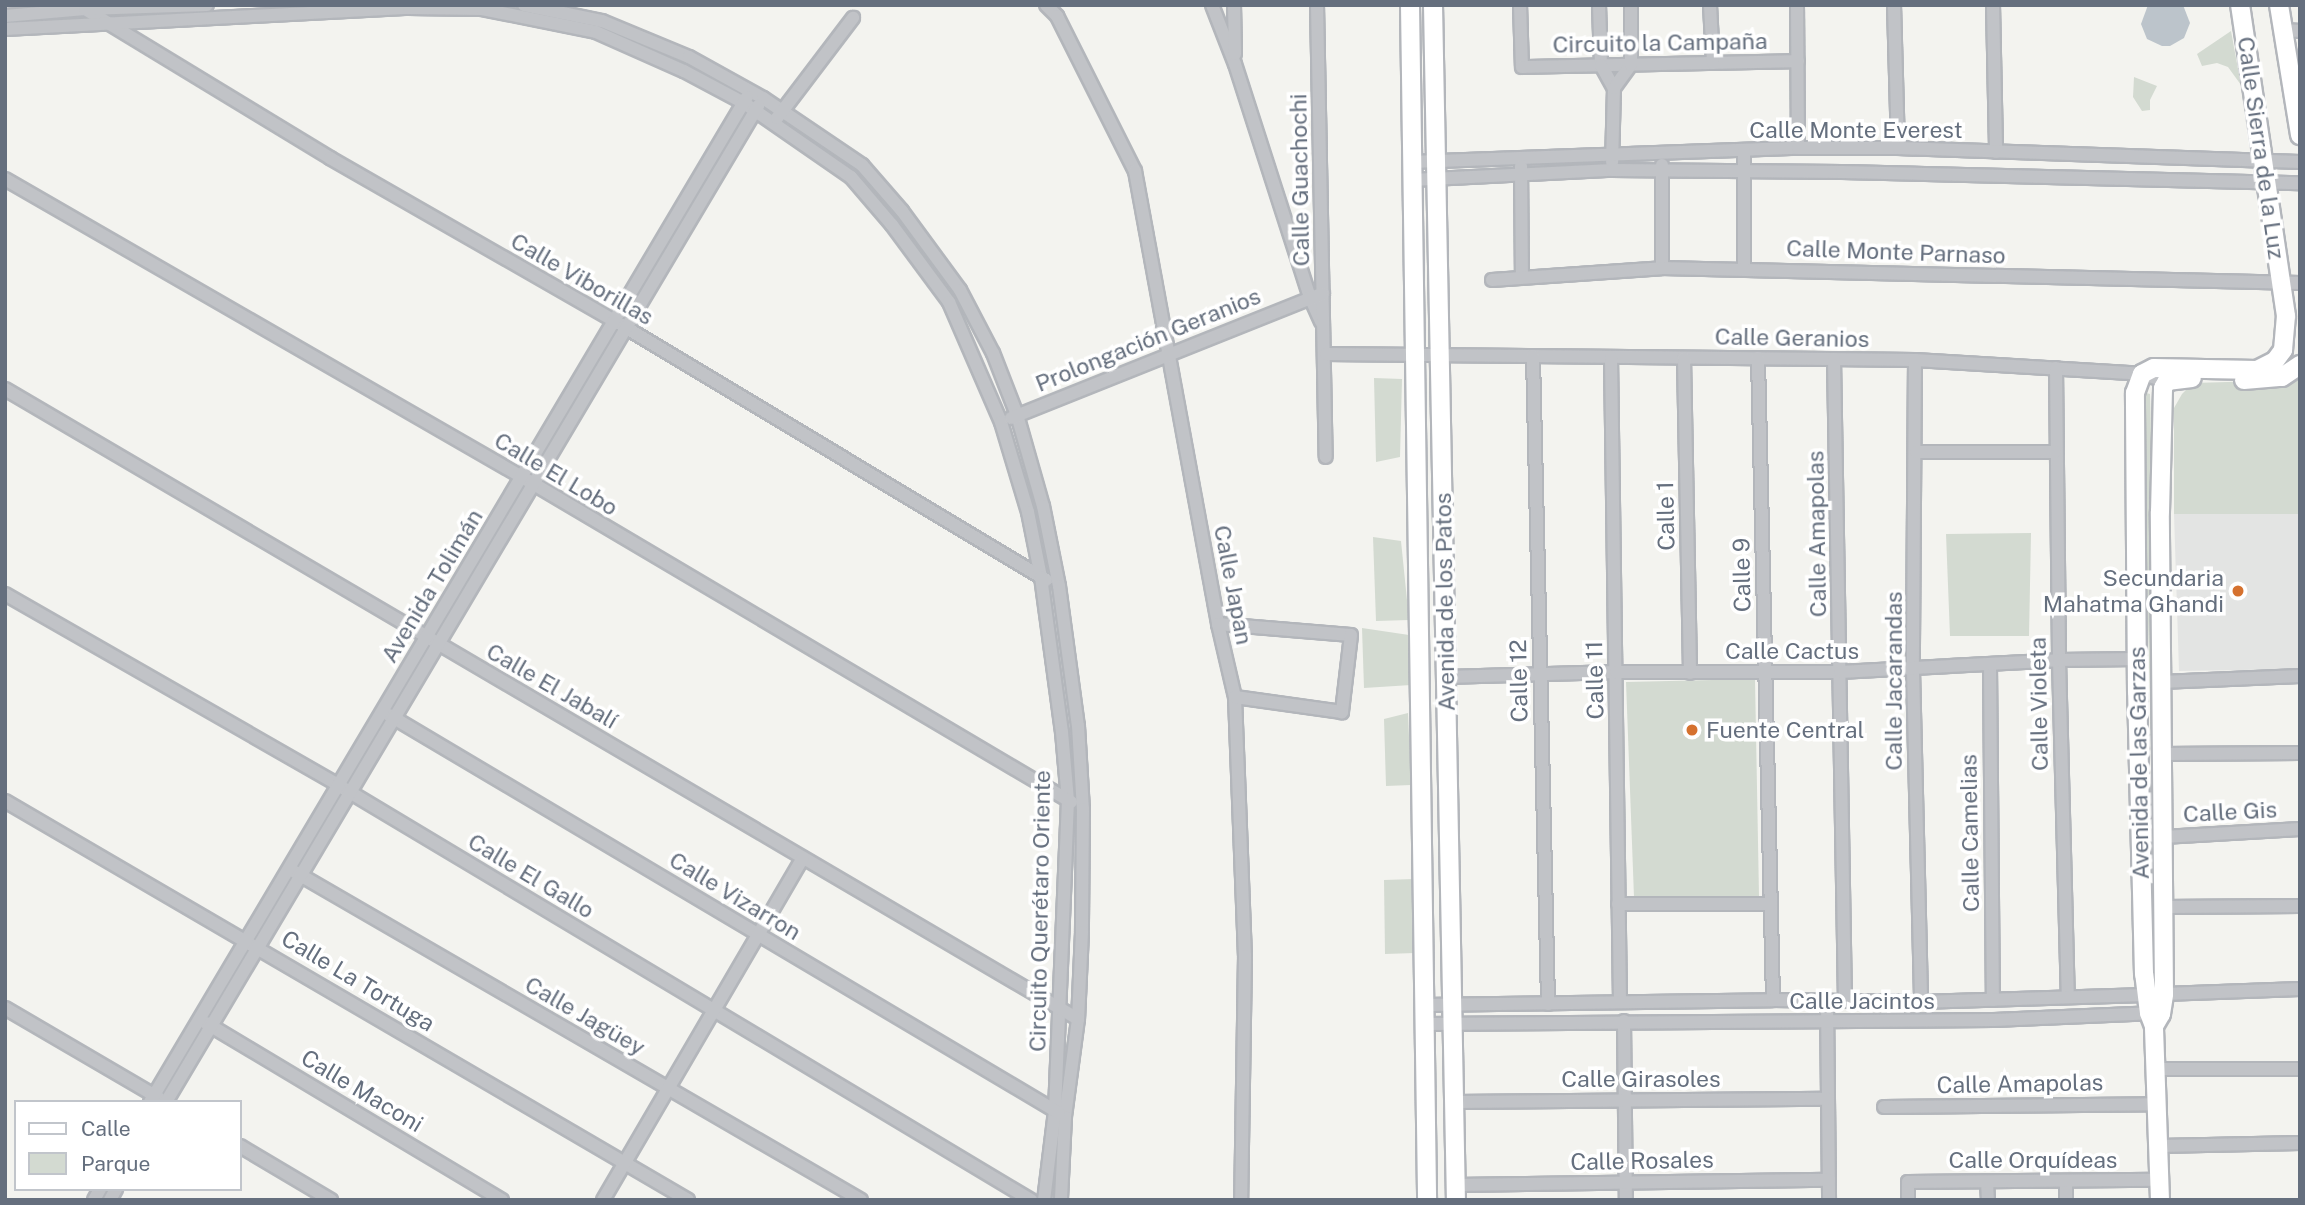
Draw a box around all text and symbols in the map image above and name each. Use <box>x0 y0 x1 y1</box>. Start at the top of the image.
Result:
street label: Circuito la Campaña <box>1552 27 1768 59</box>
street label: Calle Sierra de la Luz <box>2232 35 2290 261</box>
street label: Calle Guachochi <box>1285 93 1315 267</box>
street label: Calle Monte Everest <box>1749 116 1963 144</box>
street label: Calle Viborillas <box>506 227 658 331</box>
street label: Calle Monte Parnaso <box>1786 234 2006 270</box>
street label: Prolongación Geranios <box>1031 282 1265 398</box>
street label: Calle Geranios <box>1714 323 1870 353</box>
street label: Calle El Lobo <box>489 426 623 522</box>
street label: Calle Amapolas <box>1802 450 1832 618</box>
street label: Calle 1 <box>1652 481 1680 551</box>
street label: Avenida de los Patos <box>1429 492 1461 712</box>
street label: Avenida Tolimán <box>375 504 489 668</box>
street label: Calle Japan <box>1208 523 1258 647</box>
street label: Calle 9 <box>1728 538 1756 612</box>
place label: Secundaria Mahatma Ghandi <box>2043 564 2224 618</box>
marker: Secundaria Mahatma Ghandi <box>2230 583 2246 599</box>
street label: Calle Jacarandas <box>1880 591 1908 771</box>
street label: Calle Violeta <box>2024 636 2054 772</box>
street label: Calle El Jabalí <box>481 637 623 735</box>
street label: Calle Cactus <box>1725 637 1859 665</box>
street label: Calle 12 <box>1504 639 1534 723</box>
street label: Calle 11 <box>1581 640 1609 720</box>
street label: Avenida de las Garzas <box>2123 646 2155 880</box>
place label: Fuente Central <box>1706 716 1865 744</box>
marker: Fuente Central <box>1684 722 1700 738</box>
street label: Calle Camelias <box>1955 754 1985 912</box>
street label: Circuito Querétaro Oriente <box>1024 770 1056 1052</box>
street label: Calle Gis <box>2182 796 2278 828</box>
street label: Calle El Gallo <box>463 828 599 924</box>
street label: Calle Vizarron <box>664 846 806 946</box>
street label: Calle La Tortuga <box>276 924 440 1038</box>
street label: Calle Jagüey <box>520 971 650 1061</box>
street label: Calle Jacintos <box>1789 987 1935 1015</box>
street label: Calle Maconi <box>296 1044 428 1138</box>
street label: Calle Girasoles <box>1561 1065 1721 1093</box>
street label: Calle Amapolas <box>1936 1069 2104 1099</box>
legend <box>14 1100 242 1191</box>
text: Calle <box>81 1116 131 1141</box>
street label: Calle Rosales <box>1570 1146 1714 1176</box>
street label: Calle Orquídeas <box>1948 1146 2118 1174</box>
text: Parque <box>81 1151 150 1176</box>

